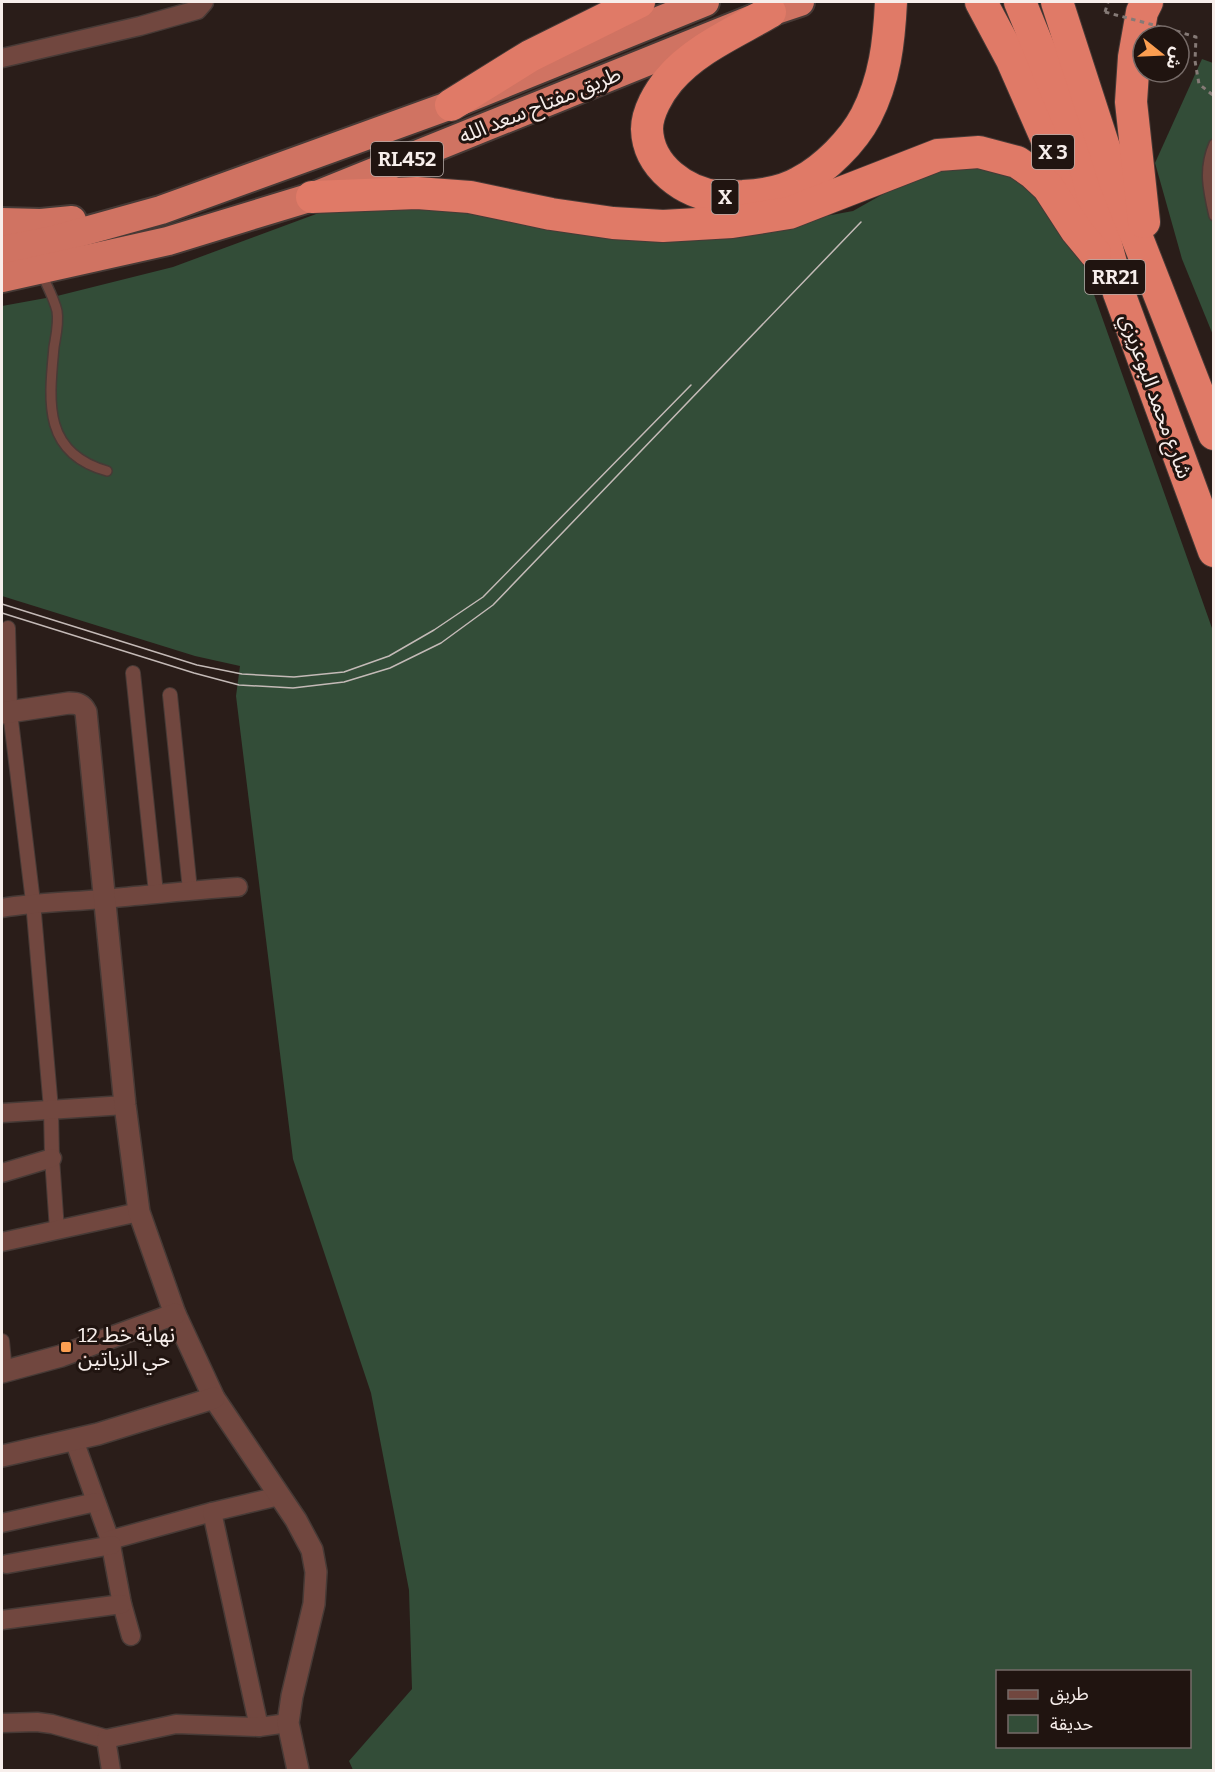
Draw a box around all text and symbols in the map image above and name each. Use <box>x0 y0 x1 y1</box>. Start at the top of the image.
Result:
north arrow <box>1131 24 1191 84</box>
text: ش <box>1162 45 1187 72</box>
street label: طريق مفتاح سعد الله <box>455 61 625 151</box>
road number: X 3 <box>1032 135 1074 169</box>
road number: RL452 <box>371 142 443 176</box>
road number: X <box>712 180 738 214</box>
road number: RR21 <box>1085 260 1145 294</box>
street label: شارع محمد البوعزيزي <box>1111 310 1198 483</box>
place label: نهاية خط 12 حي الزياتين <box>78 1322 175 1375</box>
marker: نهاية خط 12 حي الزياتين <box>59 1340 73 1354</box>
legend <box>996 1670 1191 1748</box>
text: طريق <box>1050 1683 1089 1705</box>
text: حديقة <box>1050 1713 1093 1735</box>

